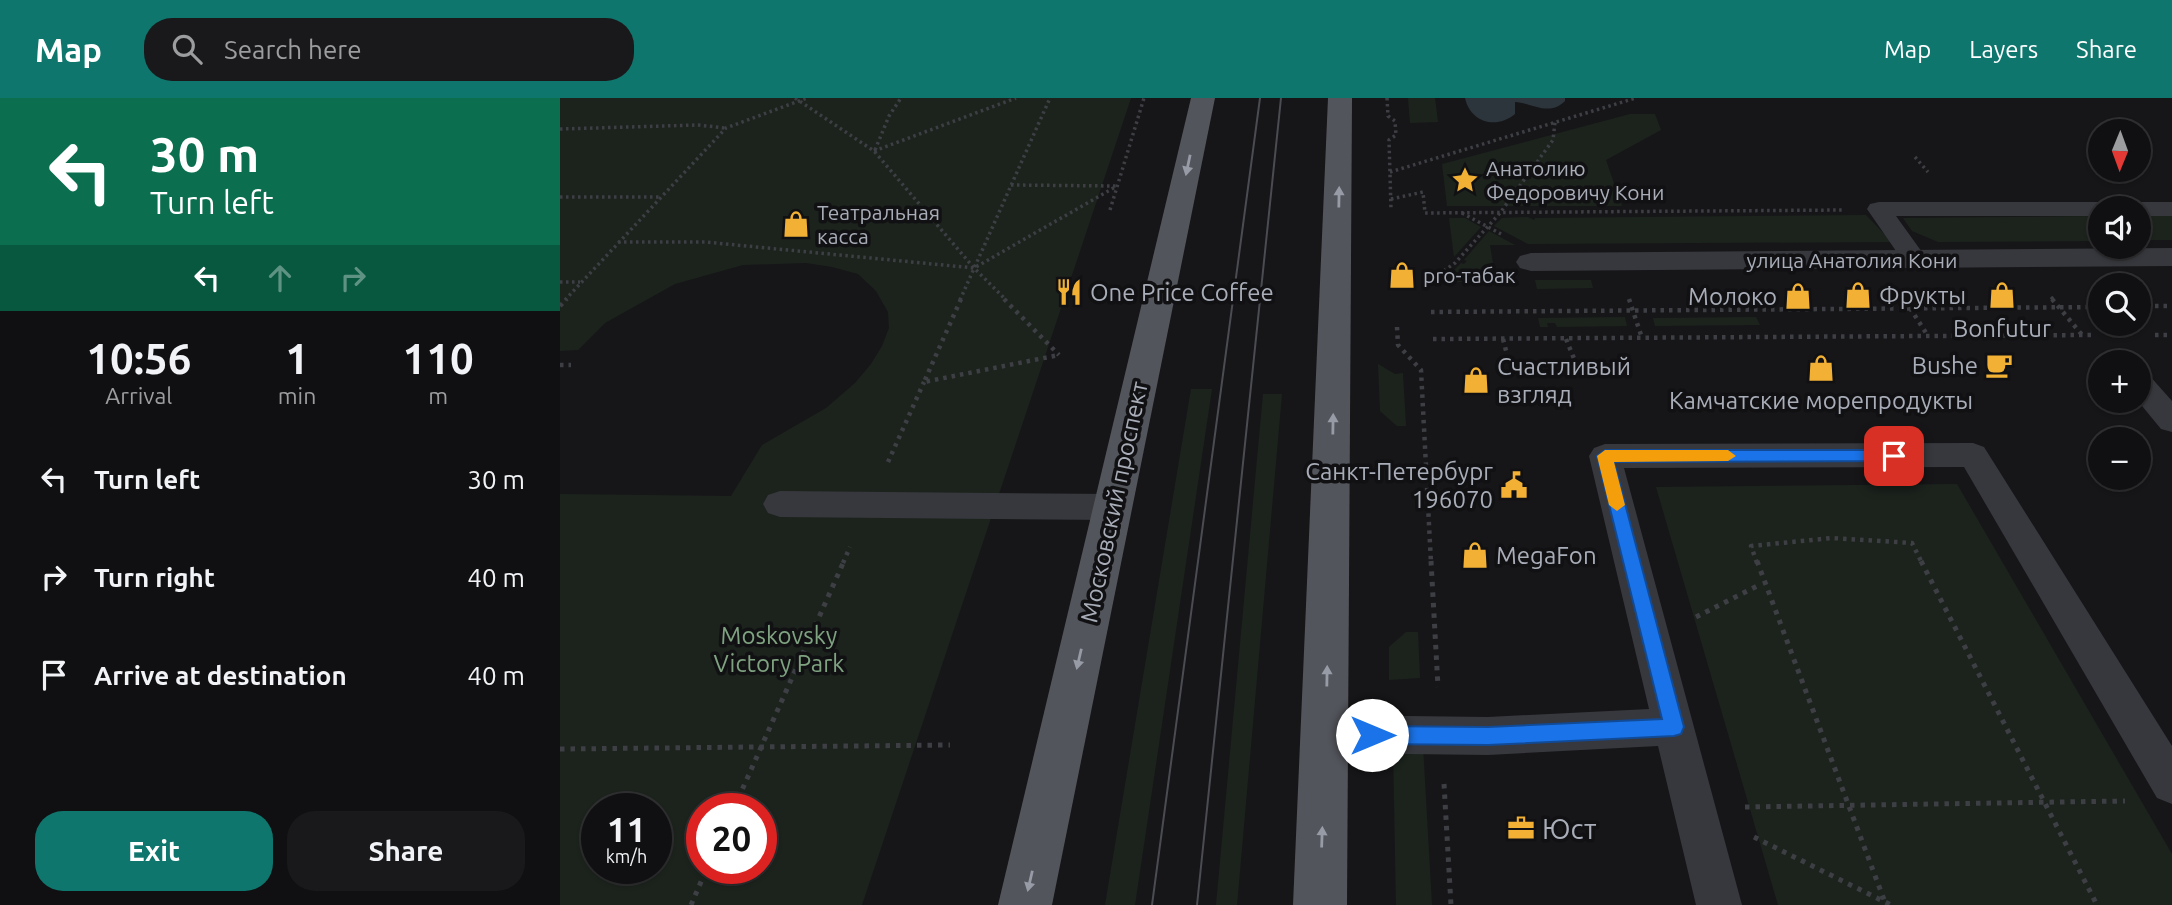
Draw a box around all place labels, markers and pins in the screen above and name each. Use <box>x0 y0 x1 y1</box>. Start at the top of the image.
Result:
place label: Анатолию Федоровичу Кони <box>1486 156 1664 204</box>
place icon: Анатолию Федоровичу Кони <box>1450 165 1480 195</box>
place label: Театральная касса <box>817 200 940 248</box>
shop icon: Театральная касса <box>781 209 811 239</box>
shop icon: pro-табак <box>1387 260 1417 290</box>
place label: pro-табак <box>1423 263 1516 287</box>
restaurant icon: One Price Coffee <box>1054 277 1084 307</box>
place label: One Price Coffee <box>1090 279 1274 306</box>
shop icon: Фрукты <box>1843 280 1873 310</box>
shop icon: Bonfutur <box>1987 280 2017 310</box>
shop icon: Молоко <box>1783 281 1813 311</box>
place label: Фрукты <box>1879 282 1966 309</box>
place label: Молоко <box>1688 283 1777 310</box>
place label: Bonfutur <box>1953 315 2051 342</box>
cafe icon: Bushe <box>1984 350 2014 380</box>
place label: Bushe <box>1912 352 1978 379</box>
place label: Счастливый взгляд <box>1497 353 1631 408</box>
shop icon: Камчатские мoрепродукты <box>1806 353 1836 383</box>
shop icon: Счастливый взгляд <box>1461 365 1491 395</box>
place label: Камчатские мoрепродукты <box>1669 387 1973 414</box>
pin <box>1864 426 1924 486</box>
place label: Санкт-Петербург 196070 <box>1305 458 1493 513</box>
public building icon: Санкт-Петербург 196070 <box>1499 470 1529 500</box>
shop icon: MegaFon <box>1460 540 1490 570</box>
place label: MegaFon <box>1496 542 1597 569</box>
office icon: Юст <box>1506 813 1536 843</box>
place label: Юст <box>1542 813 1597 844</box>

